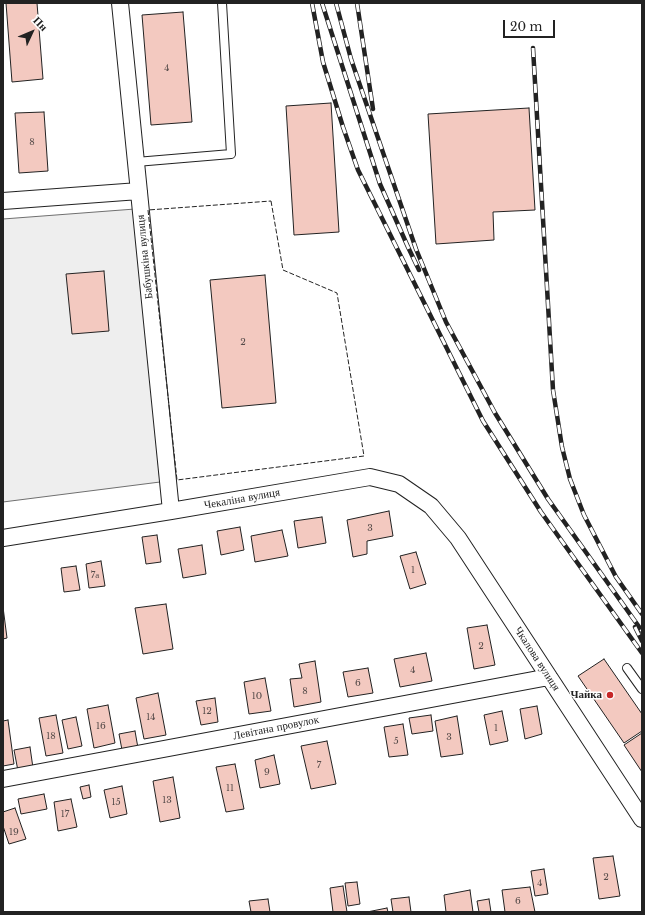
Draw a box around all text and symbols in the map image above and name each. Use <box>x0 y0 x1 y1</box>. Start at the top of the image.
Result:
north arrow <box>12 12 52 52</box>
scale bar <box>505 12 557 38</box>
text: Пн <box>30 13 51 34</box>
text: 20 m <box>510 19 542 34</box>
house number: 4 <box>164 63 170 73</box>
house number: 8 <box>29 137 35 147</box>
street label: Бабушкіна вулиця <box>134 214 156 300</box>
house number: 2 <box>240 337 246 347</box>
street label: Чекаліна вулиця <box>203 486 281 512</box>
house number: 3 <box>367 523 373 533</box>
house number: 1 <box>411 565 415 575</box>
house number: 7а <box>91 570 99 580</box>
street label: Чкалова вулиця <box>511 625 563 693</box>
house number: 2 <box>478 641 484 651</box>
house number: 4 <box>410 665 416 675</box>
house number: 6 <box>355 678 361 688</box>
house number: 8 <box>302 686 308 696</box>
place label: Чайка <box>570 688 602 702</box>
marker: Чайка <box>605 690 615 700</box>
house number: 10 <box>252 691 262 701</box>
house number: 12 <box>202 706 212 716</box>
house number: 14 <box>146 712 156 722</box>
street label: Левітана провулок <box>232 713 320 743</box>
house number: 16 <box>96 721 106 731</box>
house number: 1 <box>494 723 498 733</box>
house number: 18 <box>46 731 56 741</box>
house number: 3 <box>446 732 452 742</box>
house number: 5 <box>393 736 399 746</box>
house number: 7 <box>317 760 321 770</box>
house number: 9 <box>264 767 270 777</box>
house number: 11 <box>226 783 234 793</box>
house number: 13 <box>162 795 172 805</box>
house number: 15 <box>111 797 121 807</box>
house number: 17 <box>61 809 69 819</box>
house number: 19 <box>9 827 19 837</box>
house number: 2 <box>603 872 609 882</box>
house number: 4 <box>537 878 543 888</box>
house number: 6 <box>515 896 521 906</box>

